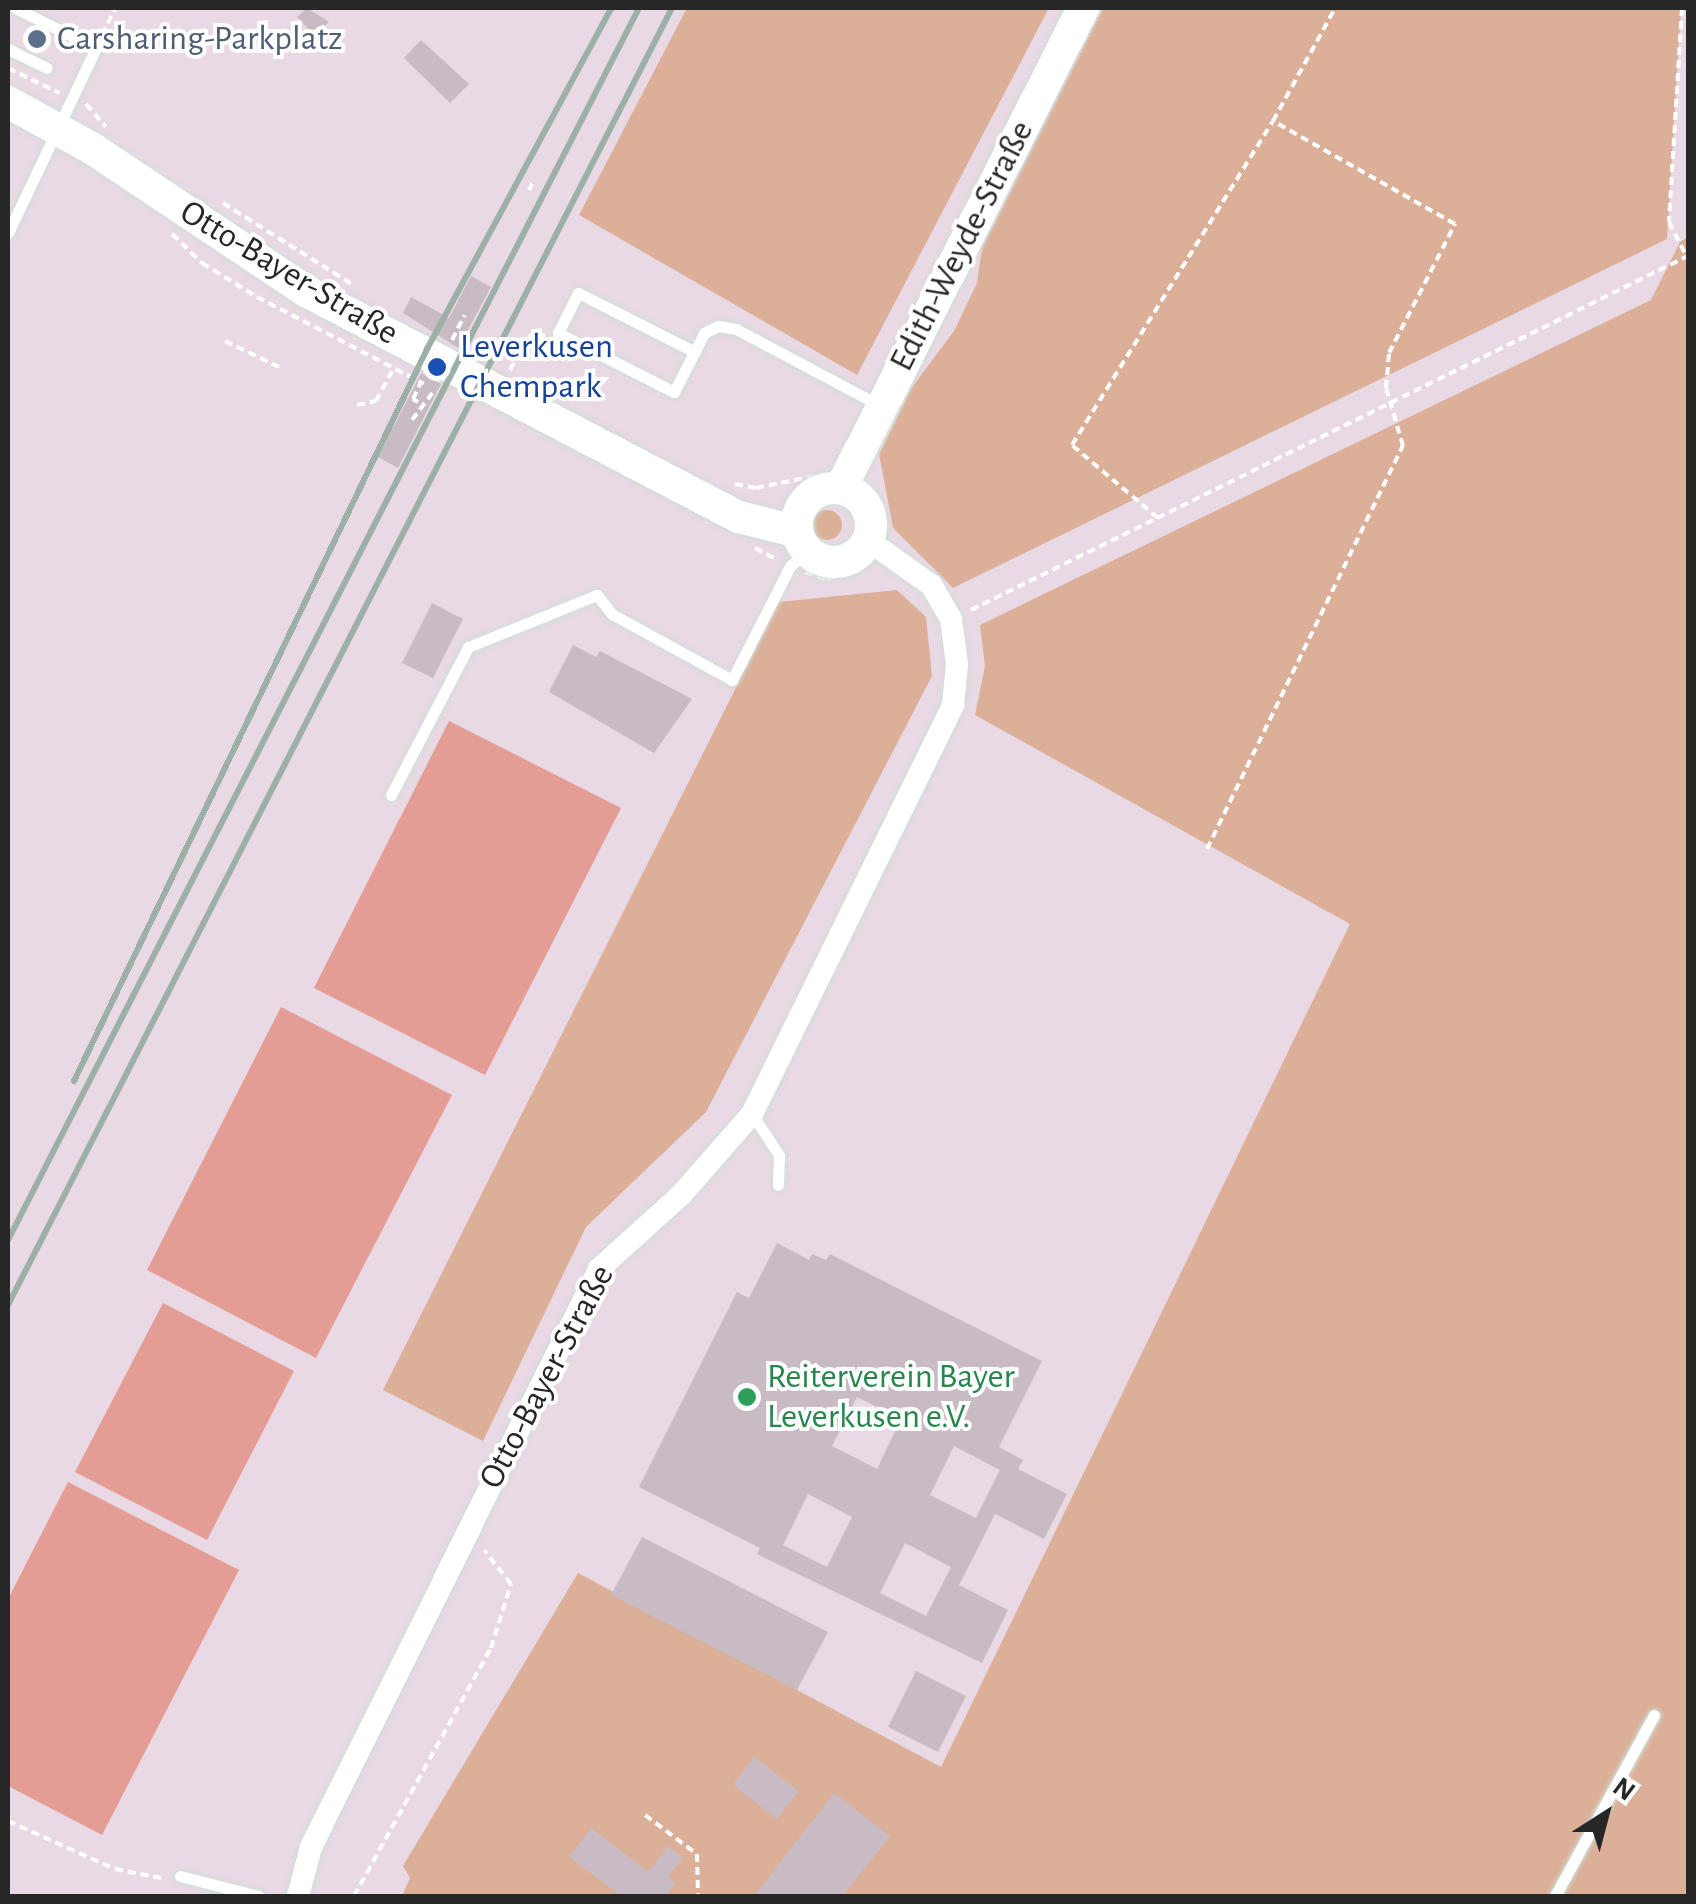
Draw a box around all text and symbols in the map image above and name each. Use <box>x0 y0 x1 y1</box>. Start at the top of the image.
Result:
place label: Carsharing-Parkplatz <box>57 18 342 60</box>
marker: Carsharing-Parkplatz <box>26 28 48 50</box>
street label: Edith-Weyde-Straße <box>881 114 1043 378</box>
street label: Otto-Bayer-Straße <box>172 191 406 355</box>
place label: Leverkusen Chempark <box>460 326 613 408</box>
marker: Leverkusen Chempark <box>424 354 450 380</box>
street label: Otto-Bayer-Straße <box>470 1258 624 1496</box>
place label: Reiterverein Bayer Leverkusen e.V. <box>767 1356 1015 1438</box>
marker: Reiterverein Bayer Leverkusen e.V. <box>736 1386 758 1408</box>
north arrow <box>1556 1764 1656 1864</box>
text: N <box>1608 1773 1640 1807</box>

